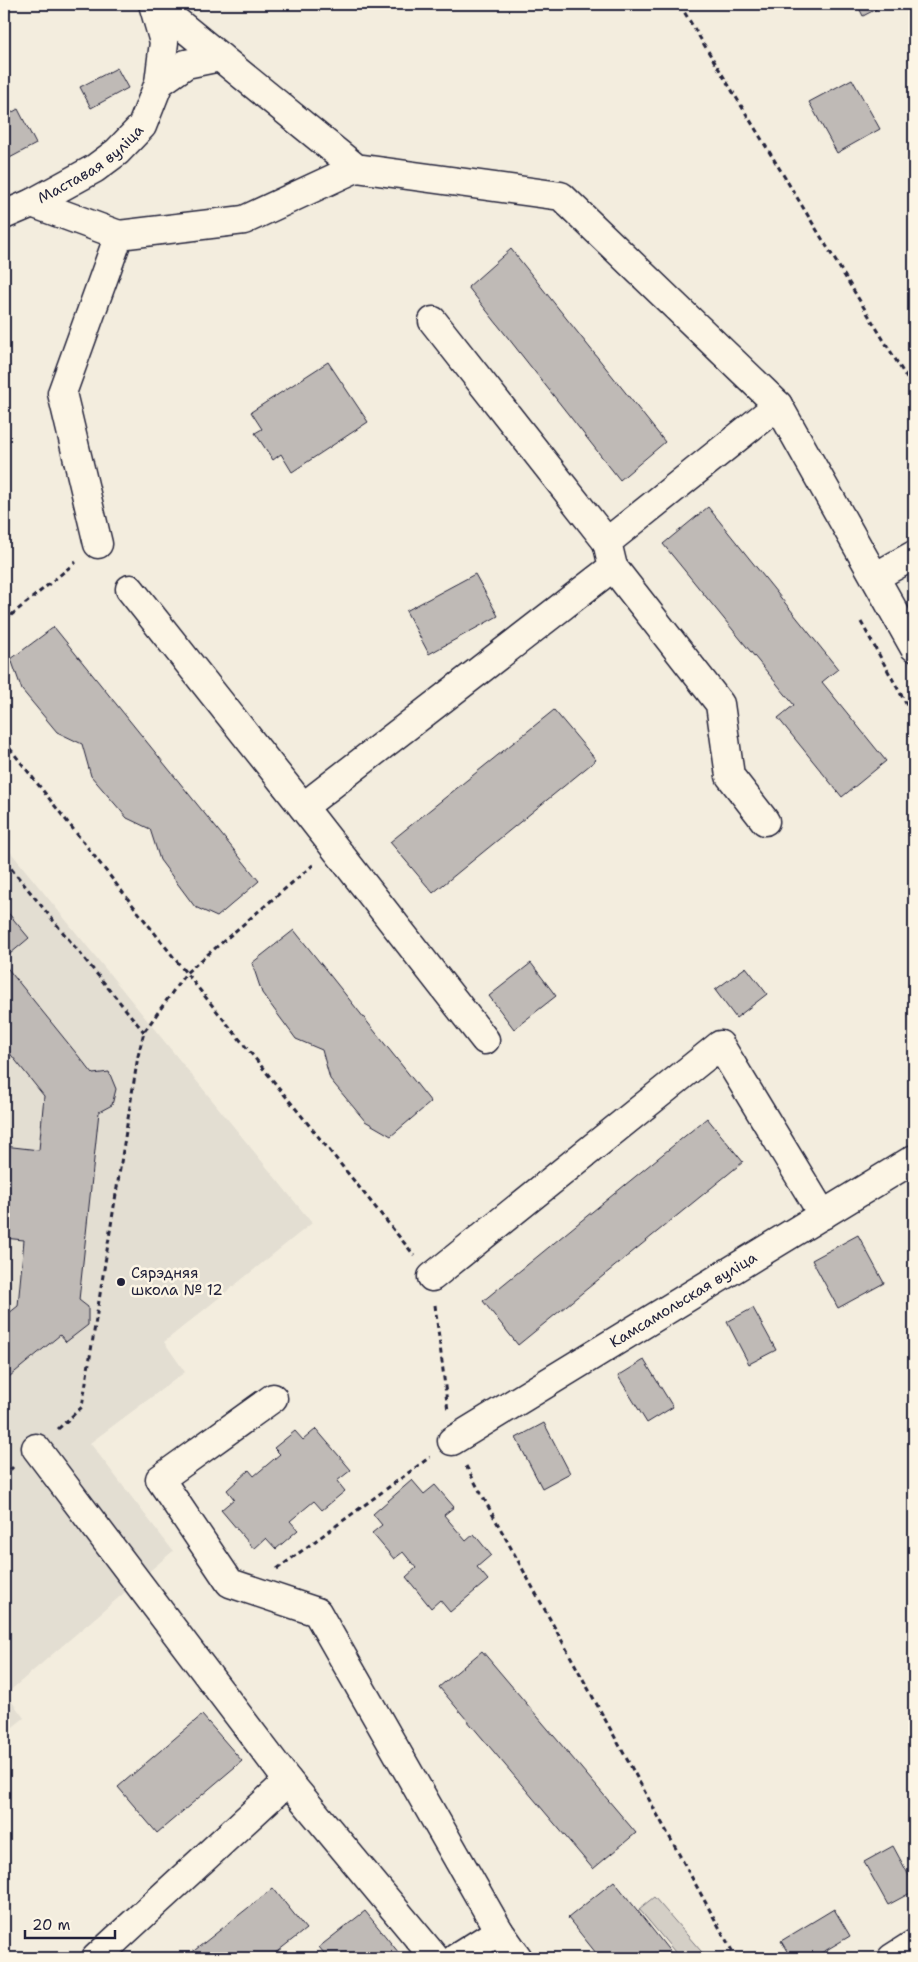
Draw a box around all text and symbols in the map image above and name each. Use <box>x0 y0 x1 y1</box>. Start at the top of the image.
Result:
street label: Маставая вуліца <box>34 120 148 208</box>
street label: Камсамольская вуліца <box>606 1247 761 1352</box>
place label: Сярэдняя школа № 12 <box>131 1263 223 1300</box>
marker: Сярэдняя школа № 12 <box>115 1276 127 1288</box>
scale bar <box>25 1907 115 1939</box>
text: 20 m <box>32 1915 71 1935</box>

